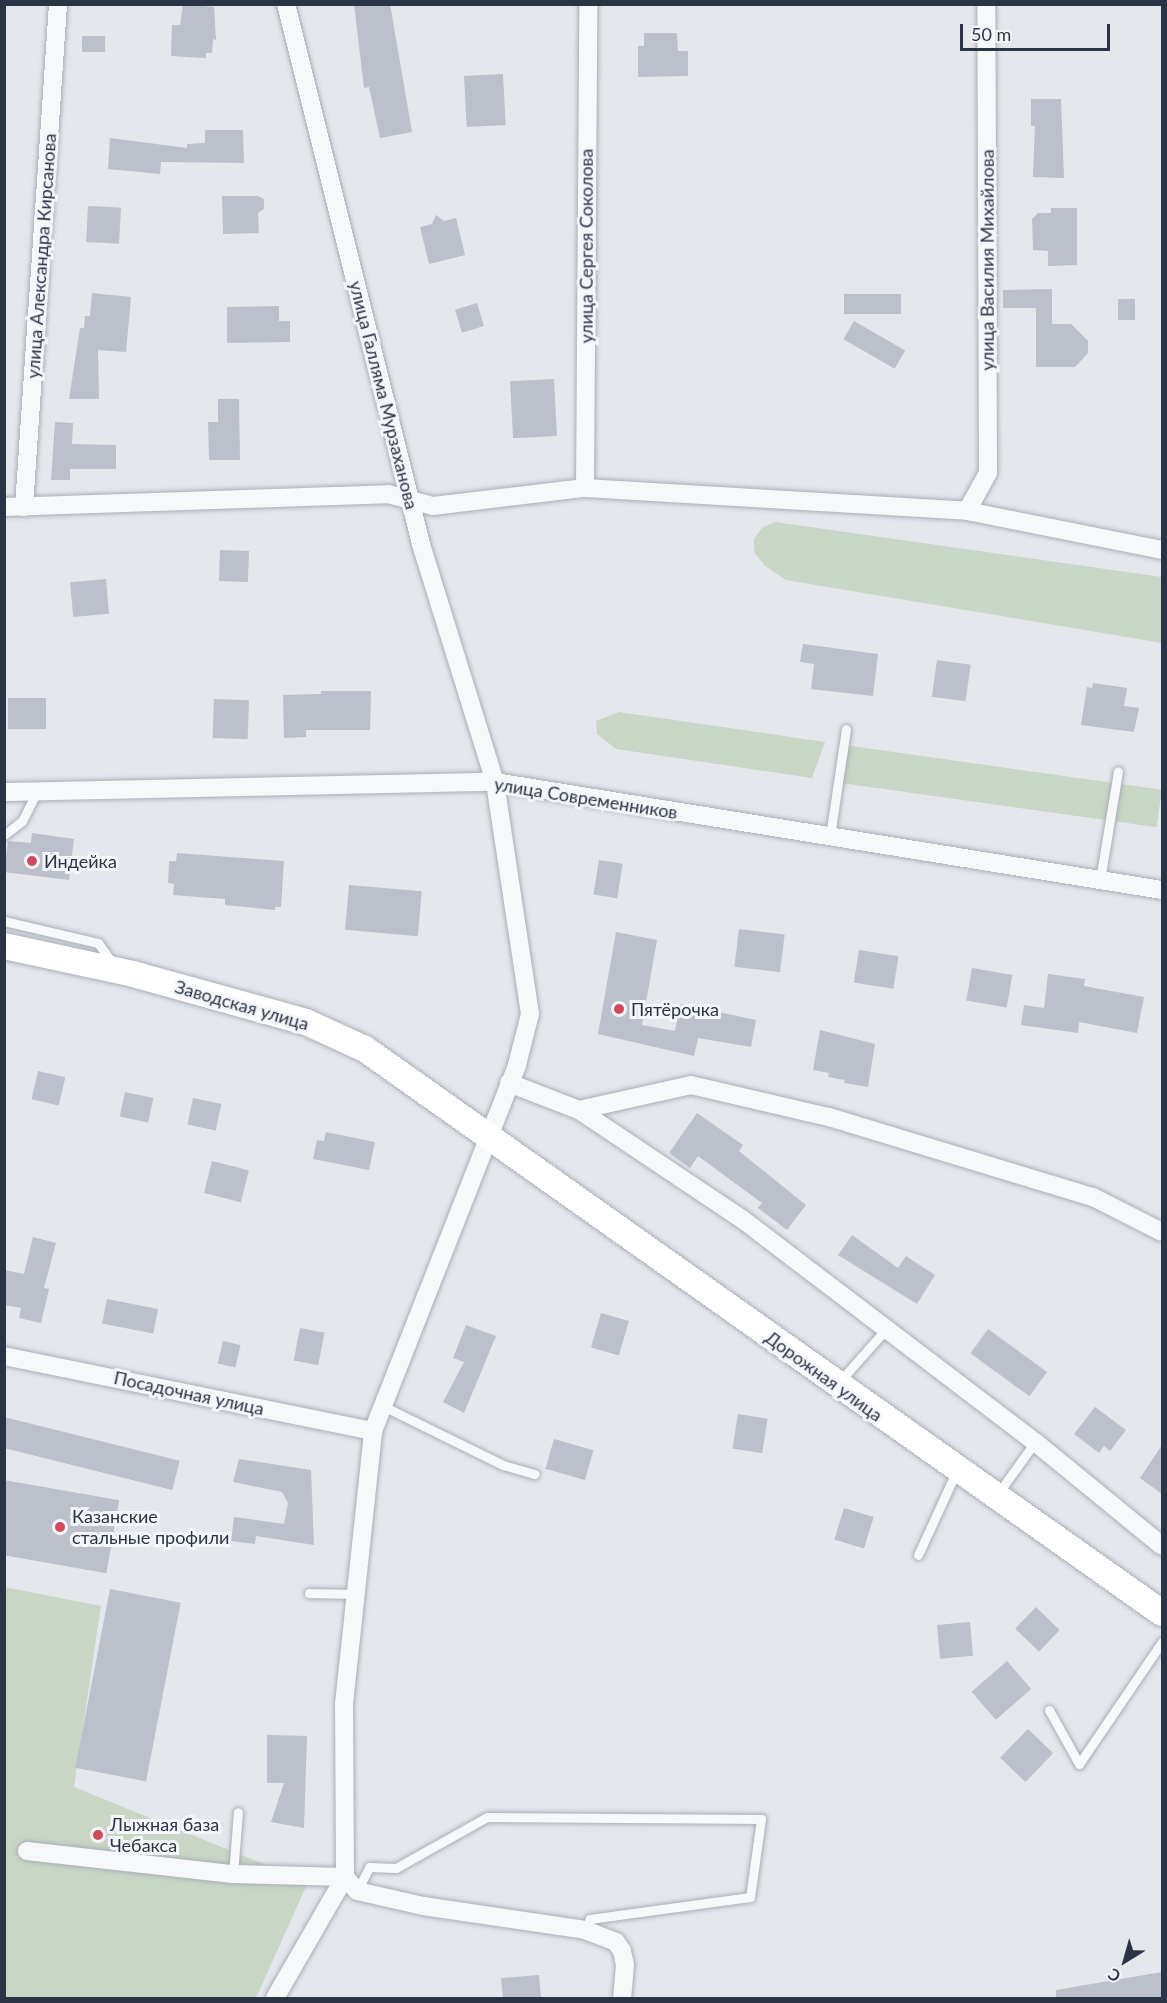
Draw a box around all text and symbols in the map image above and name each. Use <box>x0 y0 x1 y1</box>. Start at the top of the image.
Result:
scale bar <box>963 12 1113 50</box>
text: 50 m <box>971 23 1011 45</box>
street label: улица Александра Кирсанова <box>22 133 60 379</box>
street label: улица Сергея Соколова <box>575 149 597 343</box>
street label: улица Василия Михайлова <box>976 149 998 371</box>
street label: улица Галляма Мурзаханова <box>345 278 423 512</box>
street label: улица Современников <box>493 773 679 823</box>
place label: Индейка <box>44 850 117 872</box>
marker: Индейка <box>25 854 39 868</box>
street label: Заводская улица <box>172 976 312 1034</box>
place label: Пятёрочка <box>631 998 719 1020</box>
marker: Пятёрочка <box>612 1002 626 1016</box>
street label: Дорожная улица <box>761 1326 887 1426</box>
street label: Посадочная улица <box>112 1367 266 1419</box>
place label: Казанские стальные профили <box>72 1506 229 1549</box>
marker: Казанские стальные профили <box>53 1520 67 1534</box>
place label: Лыжная база Чебакса <box>110 1814 219 1856</box>
marker: Лыжная база Чебакса <box>91 1828 105 1842</box>
north arrow <box>1095 1931 1155 1991</box>
text: С <box>1104 1965 1124 1987</box>

